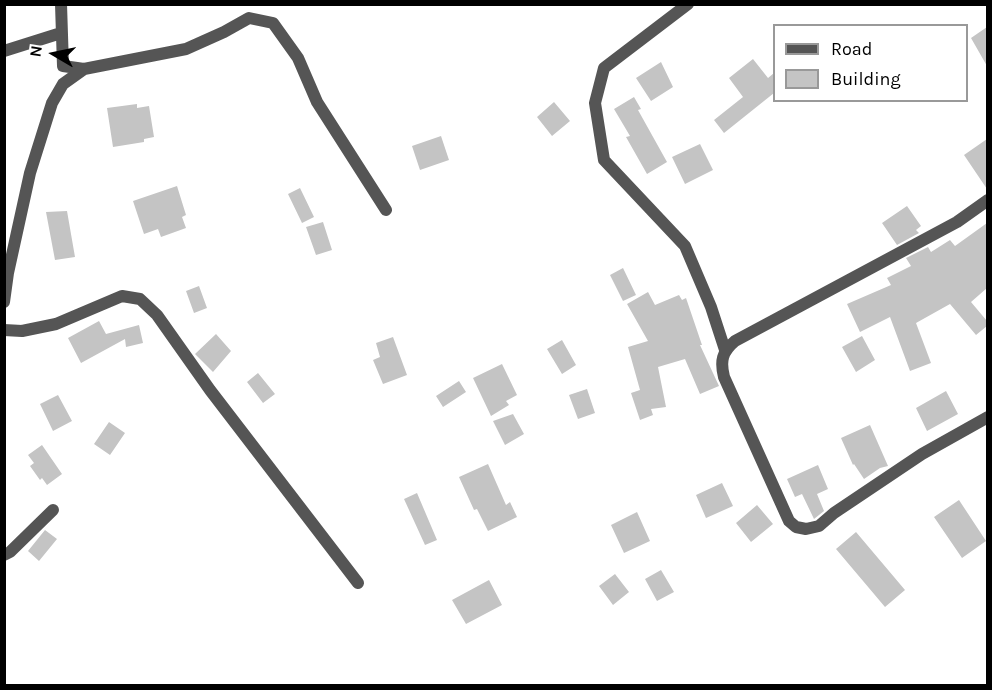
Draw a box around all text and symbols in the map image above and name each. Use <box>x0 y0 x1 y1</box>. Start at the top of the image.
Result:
north arrow <box>24 24 84 84</box>
legend <box>773 24 968 102</box>
text: Road <box>831 38 872 60</box>
text: N <box>25 44 46 58</box>
text: Building <box>831 68 901 90</box>

